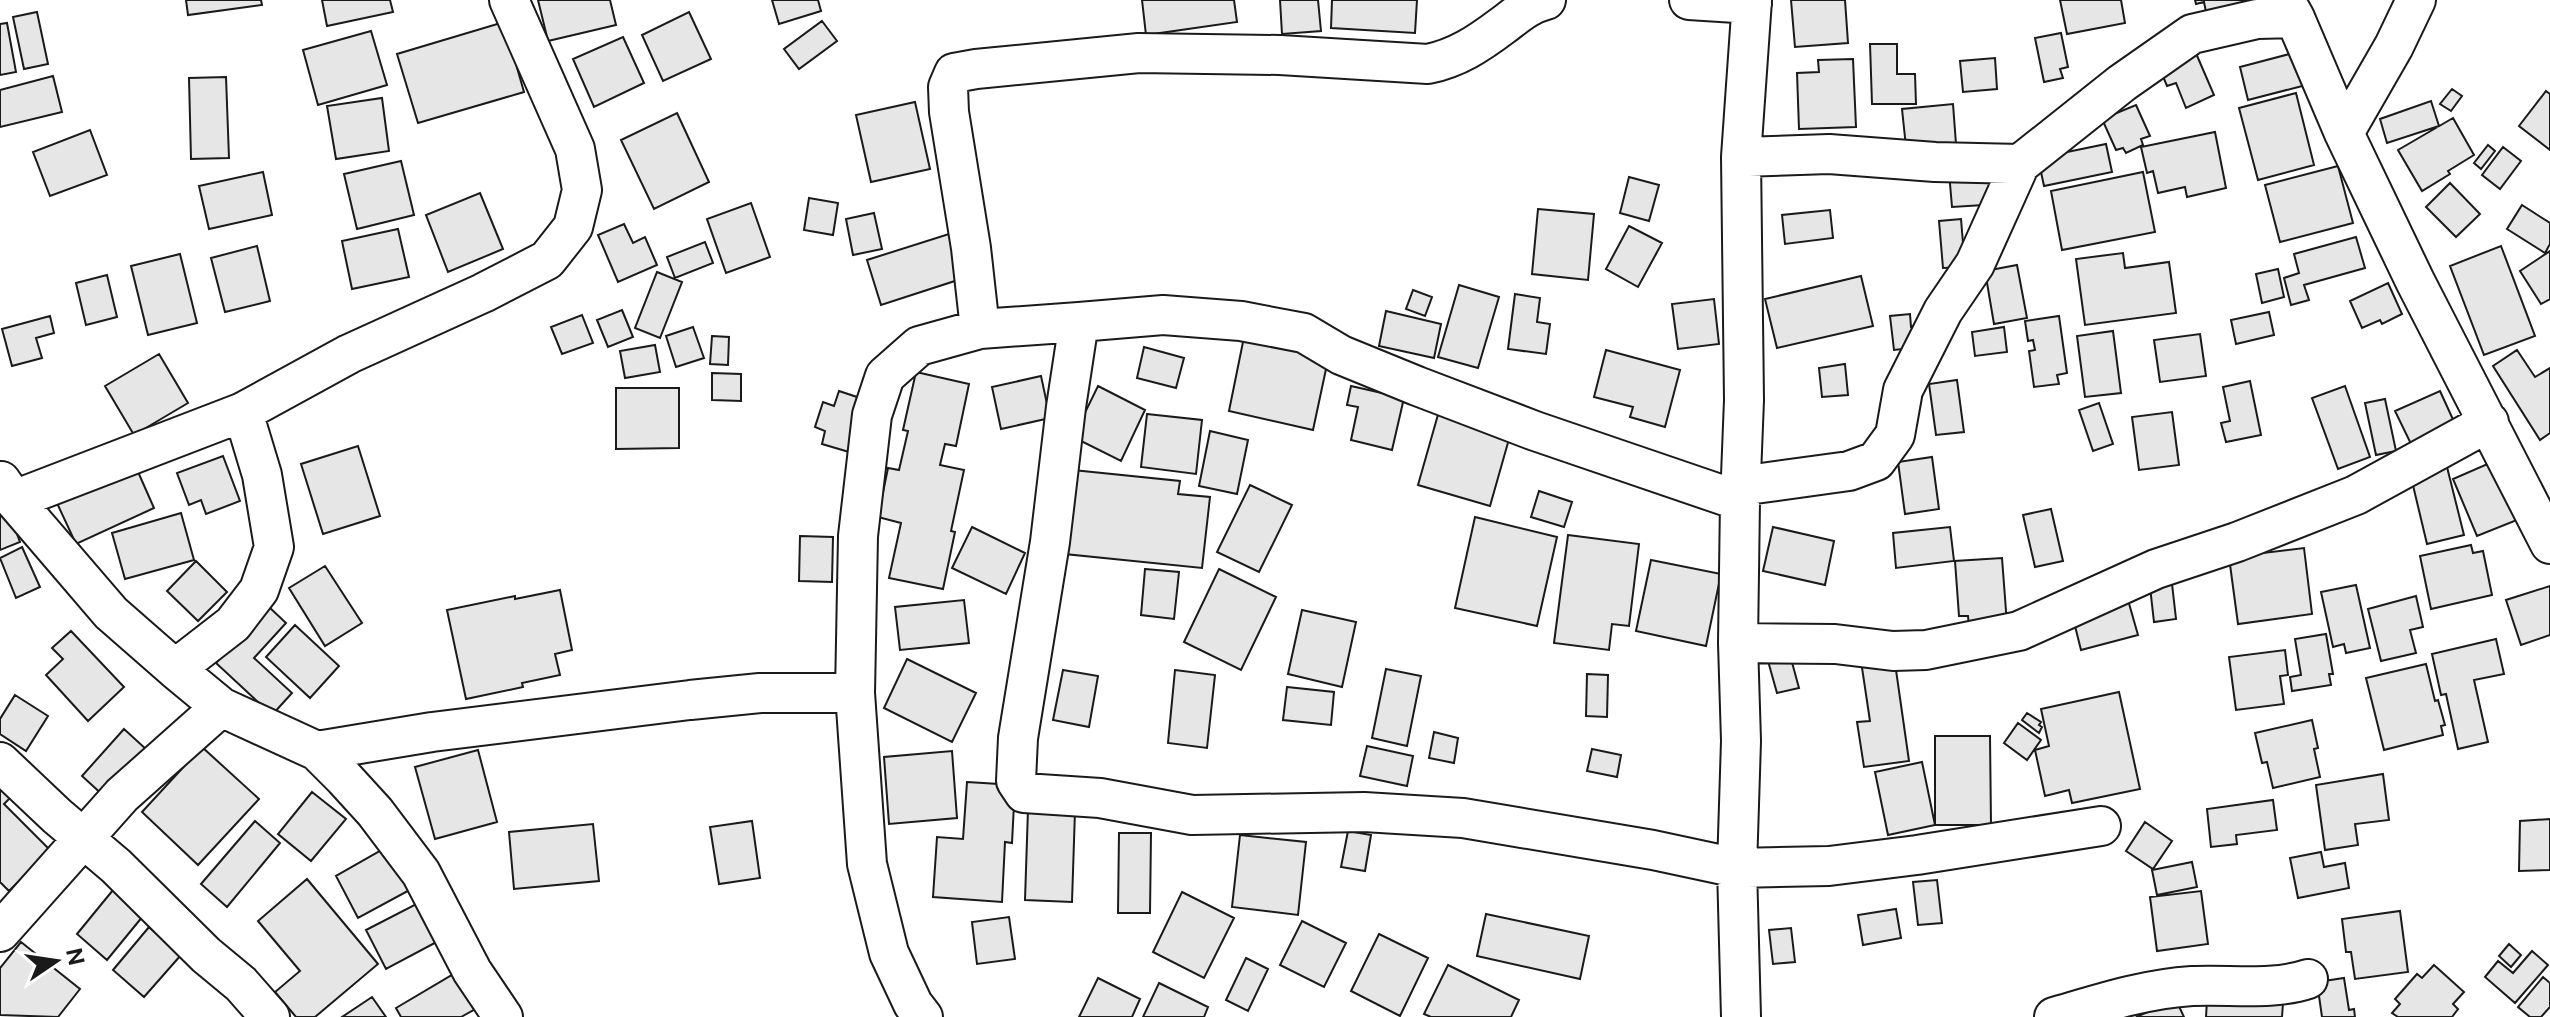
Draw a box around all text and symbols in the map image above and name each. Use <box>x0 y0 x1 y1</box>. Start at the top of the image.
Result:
north arrow <box>16 921 96 1001</box>
text: N <box>61 945 90 968</box>

